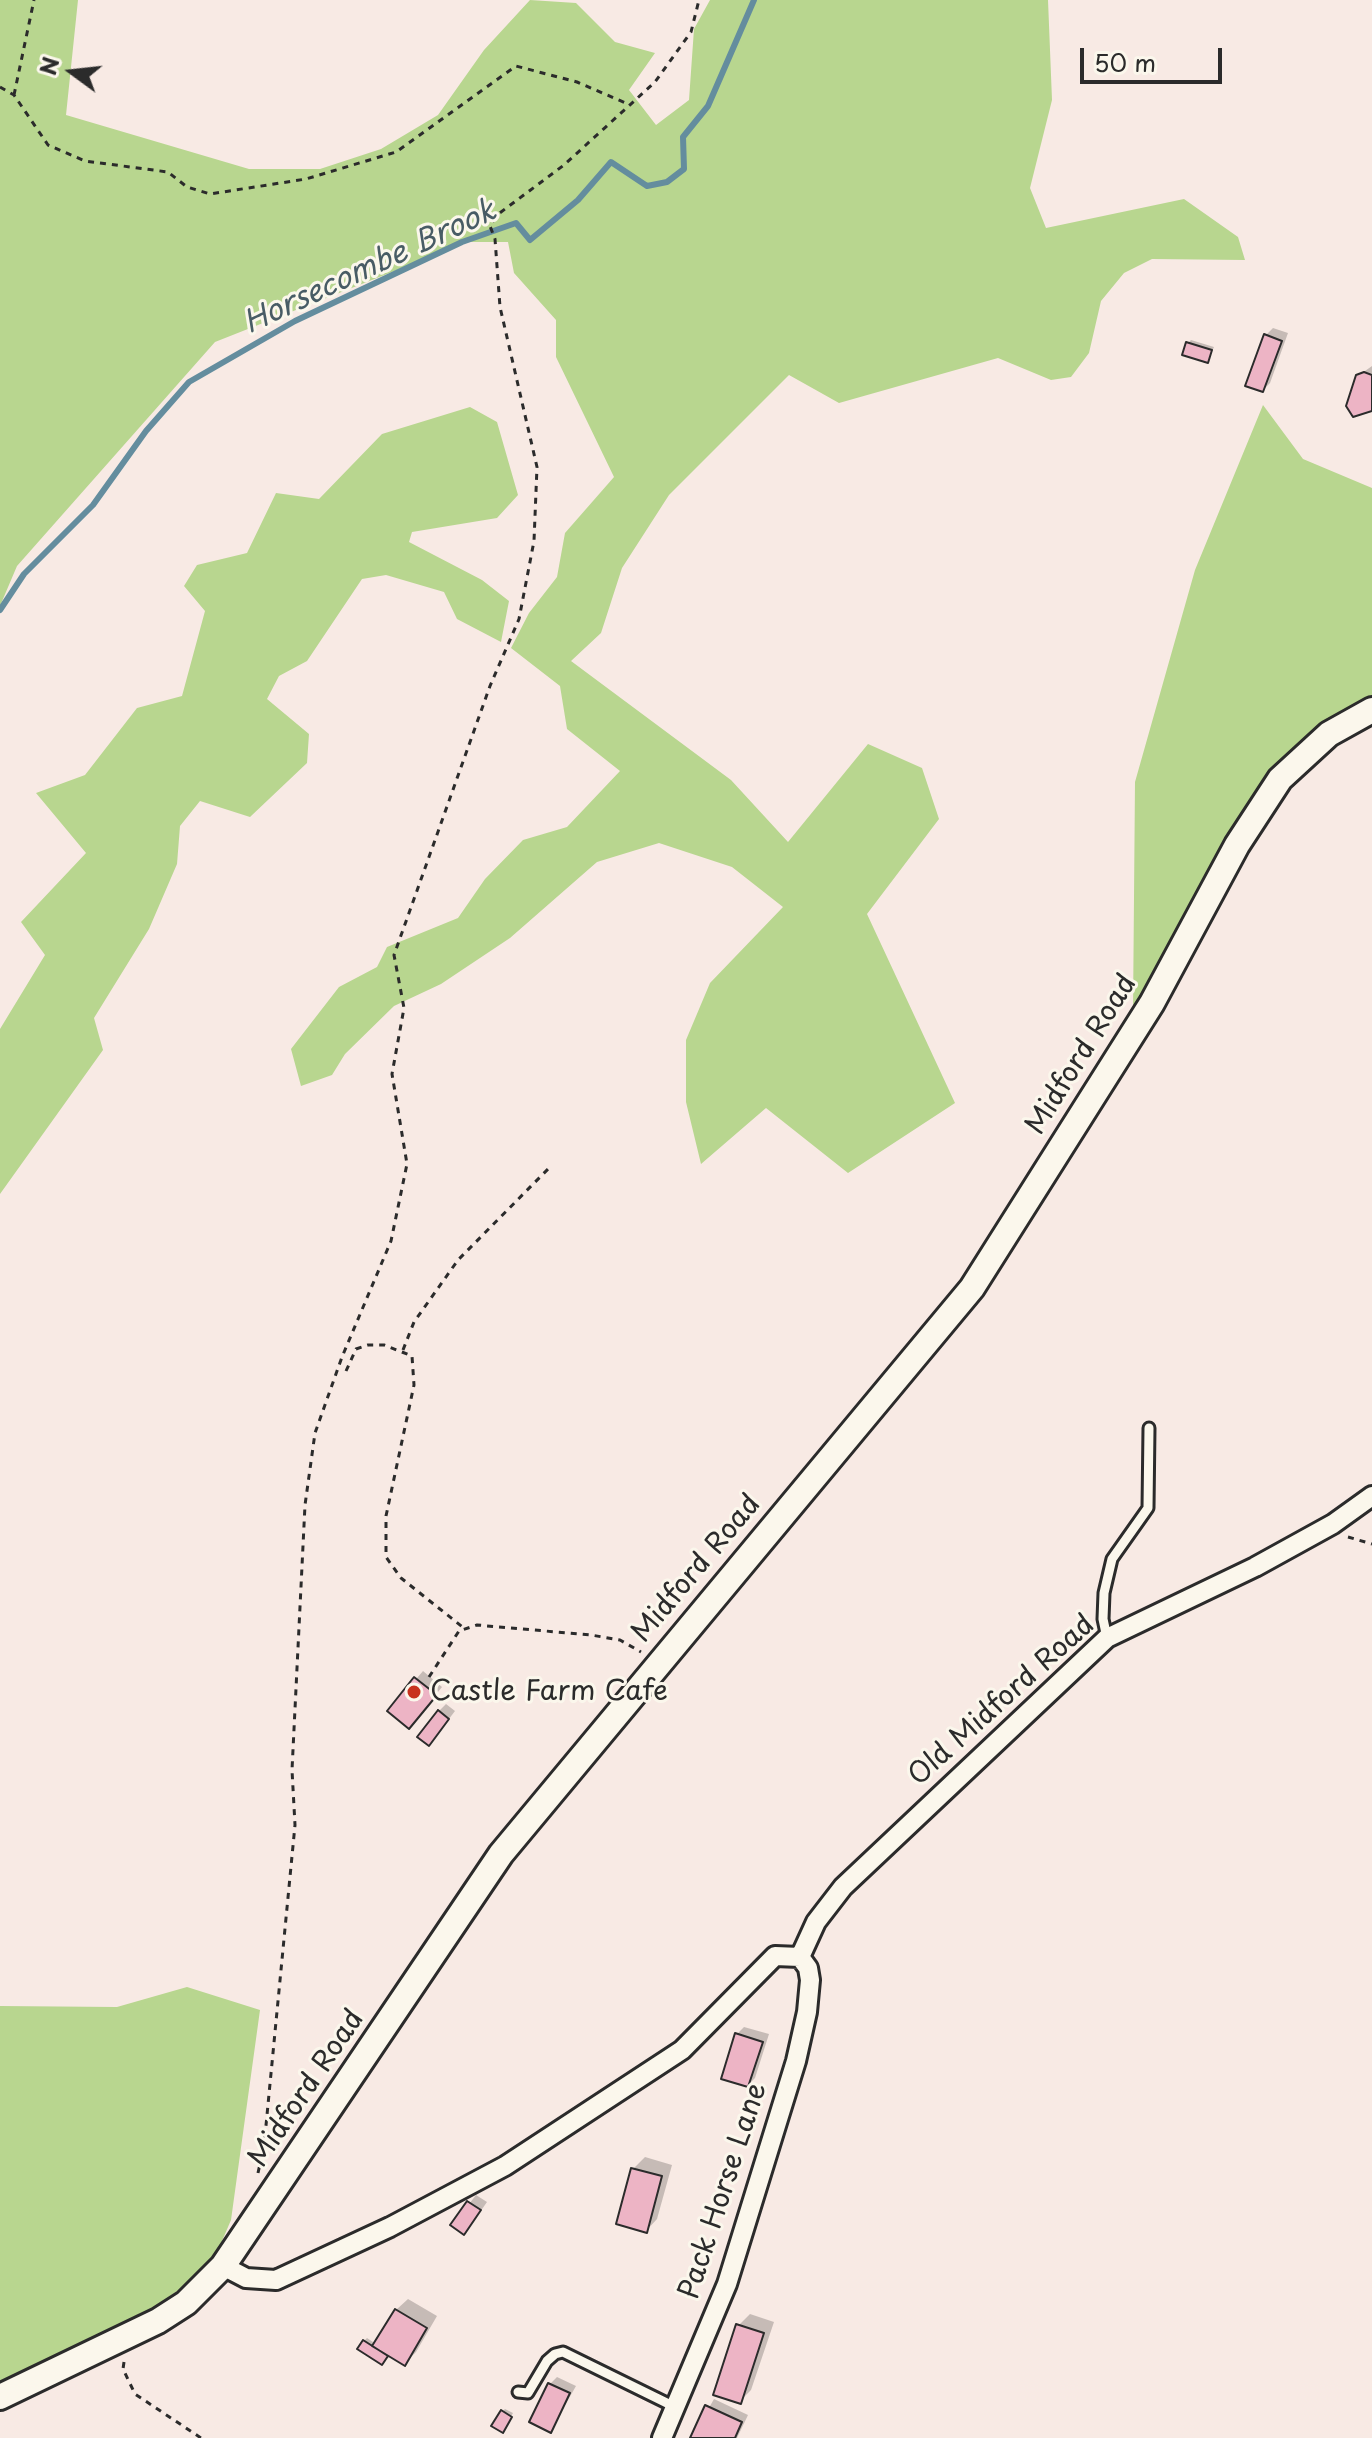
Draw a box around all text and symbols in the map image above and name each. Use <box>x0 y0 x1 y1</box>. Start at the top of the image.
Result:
north arrow <box>32 32 112 112</box>
scale bar <box>1084 32 1226 82</box>
text: 50 m <box>1094 44 1156 80</box>
text: N <box>30 53 67 78</box>
water label: Horsecombe Brook <box>238 194 502 342</box>
street label: Midford Road <box>1019 969 1145 1141</box>
street label: Midford Road <box>626 1488 768 1650</box>
street label: Old Midford Road <box>902 1609 1102 1793</box>
place label: Castle Farm Cafe <box>430 1675 668 1709</box>
marker: Castle Farm Cafe <box>405 1683 423 1701</box>
street label: Midford Road <box>242 2004 372 2174</box>
street label: Pack Horse Lane <box>673 2079 775 2303</box>

